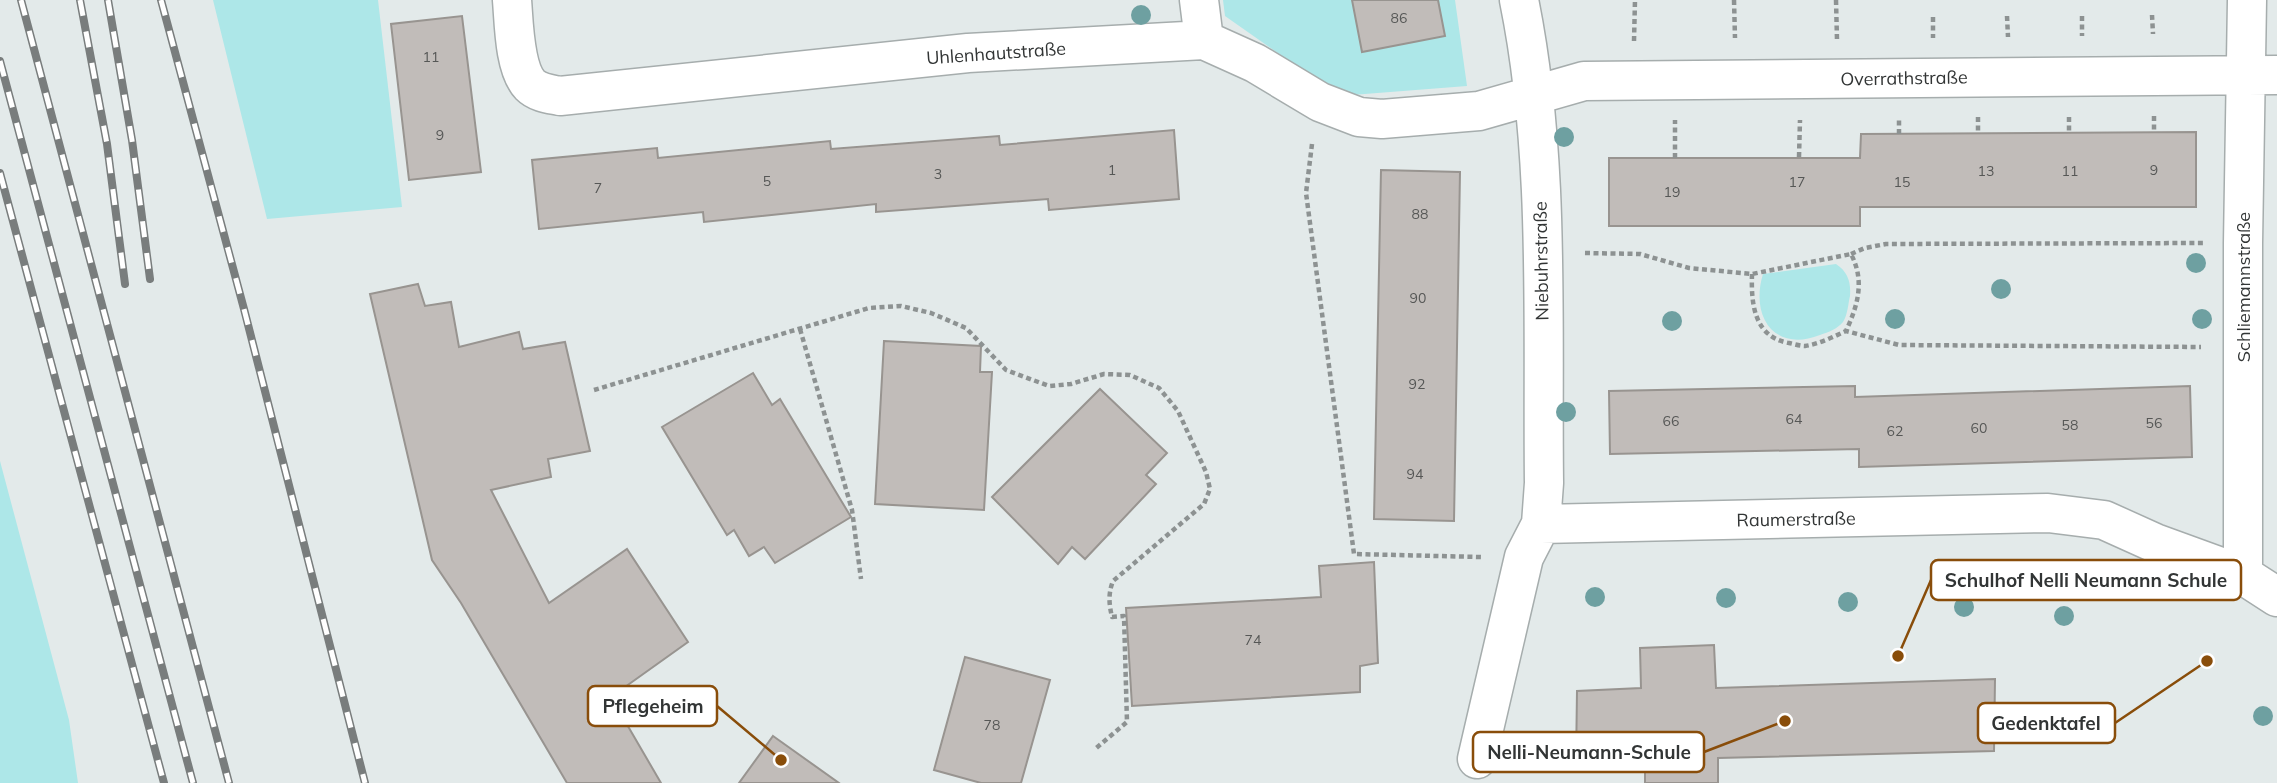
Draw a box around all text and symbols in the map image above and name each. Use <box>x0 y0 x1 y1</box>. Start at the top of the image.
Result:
house number: 86 <box>1391 9 1407 27</box>
street label: Uhlenhautstraße <box>925 37 1067 69</box>
house number: 11 <box>423 48 439 66</box>
street label: Overrathstraße <box>1840 65 1968 91</box>
house number: 9 <box>436 126 444 144</box>
house number: 1 <box>1108 161 1116 179</box>
house number: 9 <box>2150 161 2158 179</box>
house number: 13 <box>1978 162 1994 180</box>
house number: 11 <box>2062 162 2078 180</box>
house number: 3 <box>934 165 942 183</box>
house number: 5 <box>763 172 771 190</box>
house number: 17 <box>1789 173 1805 191</box>
house number: 15 <box>1894 173 1910 191</box>
house number: 7 <box>594 179 602 197</box>
house number: 19 <box>1664 183 1680 201</box>
street label: Niebuhrstraße <box>1528 201 1554 321</box>
house number: 88 <box>1412 205 1428 223</box>
street label: Schliemannstraße <box>2232 212 2255 362</box>
house number: 90 <box>1410 289 1426 307</box>
house number: 92 <box>1409 375 1425 393</box>
house number: 64 <box>1786 410 1803 428</box>
house number: 66 <box>1663 412 1679 430</box>
house number: 56 <box>2146 414 2162 432</box>
house number: 58 <box>2062 416 2078 434</box>
house number: 60 <box>1971 419 1987 437</box>
house number: 62 <box>1887 422 1903 440</box>
house number: 94 <box>1407 465 1424 483</box>
street label: Raumerstraße <box>1736 506 1856 532</box>
callout: Schulhof Nelli Neumann Schule <box>1931 560 2241 600</box>
text: Schulhof Nelli Neumann Schule <box>1945 568 2227 592</box>
house number: 74 <box>1245 631 1262 649</box>
callout: Pflegeheim <box>588 686 717 726</box>
text: Pflegeheim <box>602 694 704 718</box>
callout: Gedenktafel <box>1978 703 2115 743</box>
text: Gedenktafel <box>1991 711 2101 735</box>
house number: 78 <box>984 716 1000 734</box>
callout: Nelli-Neumann-Schule <box>1473 732 1704 772</box>
text: Nelli-Neumann-Schule <box>1487 740 1691 764</box>

